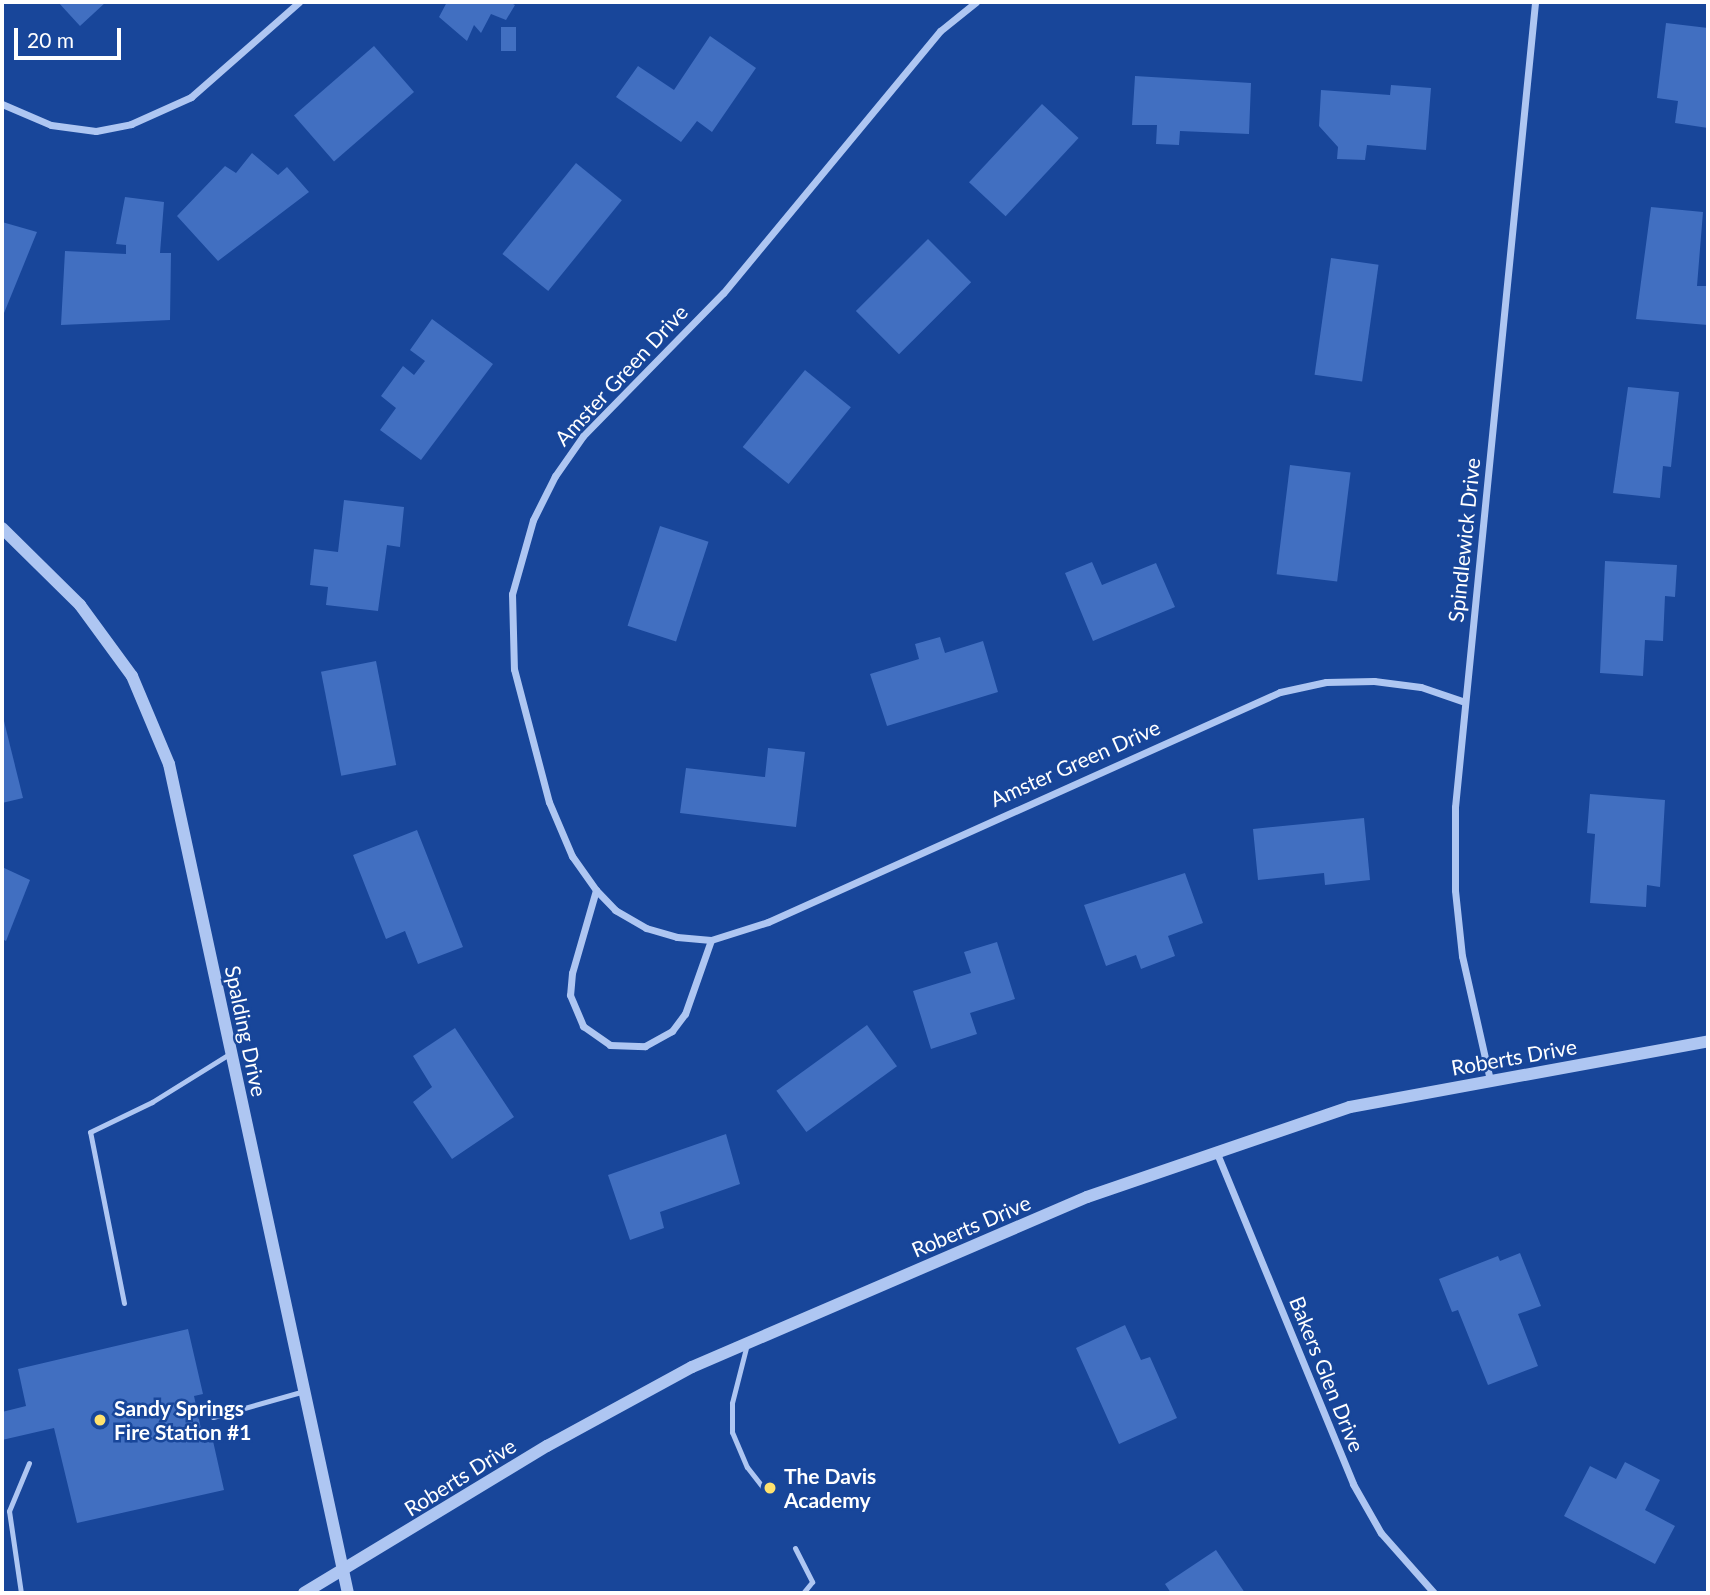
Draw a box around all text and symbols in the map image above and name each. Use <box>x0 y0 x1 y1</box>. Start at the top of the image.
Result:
scale bar <box>18 14 124 58</box>
text: 20 m <box>27 27 74 52</box>
street label: Amster Green Drive <box>549 299 693 451</box>
street label: Spindlewick Drive <box>1443 457 1485 623</box>
street label: Amster Green Drive <box>986 714 1164 812</box>
street label: Spalding Drive <box>220 963 272 1099</box>
street label: Roberts Drive <box>1449 1034 1579 1080</box>
street label: Roberts Drive <box>908 1190 1034 1262</box>
street label: Bakers Glen Drive <box>1284 1293 1370 1455</box>
place label: Sandy Springs Fire Station #1 <box>114 1395 251 1445</box>
marker: Sandy Springs Fire Station #1 <box>92 1412 108 1428</box>
street label: Roberts Drive <box>399 1433 521 1521</box>
place label: The Davis Academy <box>784 1463 876 1513</box>
marker: The Davis Academy <box>762 1480 778 1496</box>

